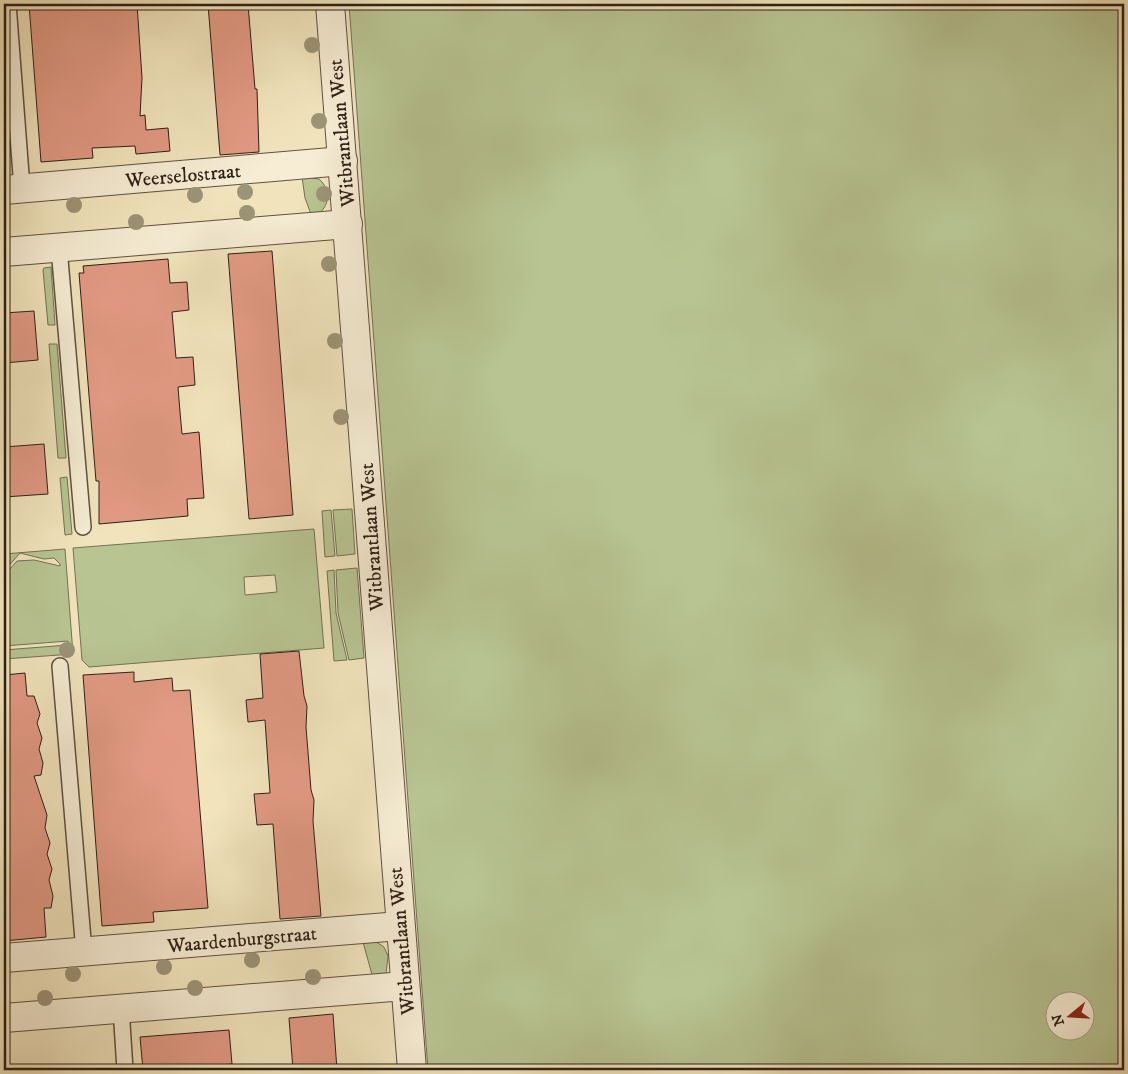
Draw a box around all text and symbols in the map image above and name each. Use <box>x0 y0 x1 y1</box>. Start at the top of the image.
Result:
street label: Witbrantlaan West <box>324 58 361 209</box>
street label: Weerselostraat <box>123 159 242 194</box>
street label: Witbrantlaan West <box>355 462 390 613</box>
street label: Witbrantlaan West <box>384 866 421 1017</box>
street label: Waardenburgstraat <box>165 921 318 960</box>
north arrow <box>1046 992 1096 1042</box>
text: N <box>1048 1011 1069 1028</box>

